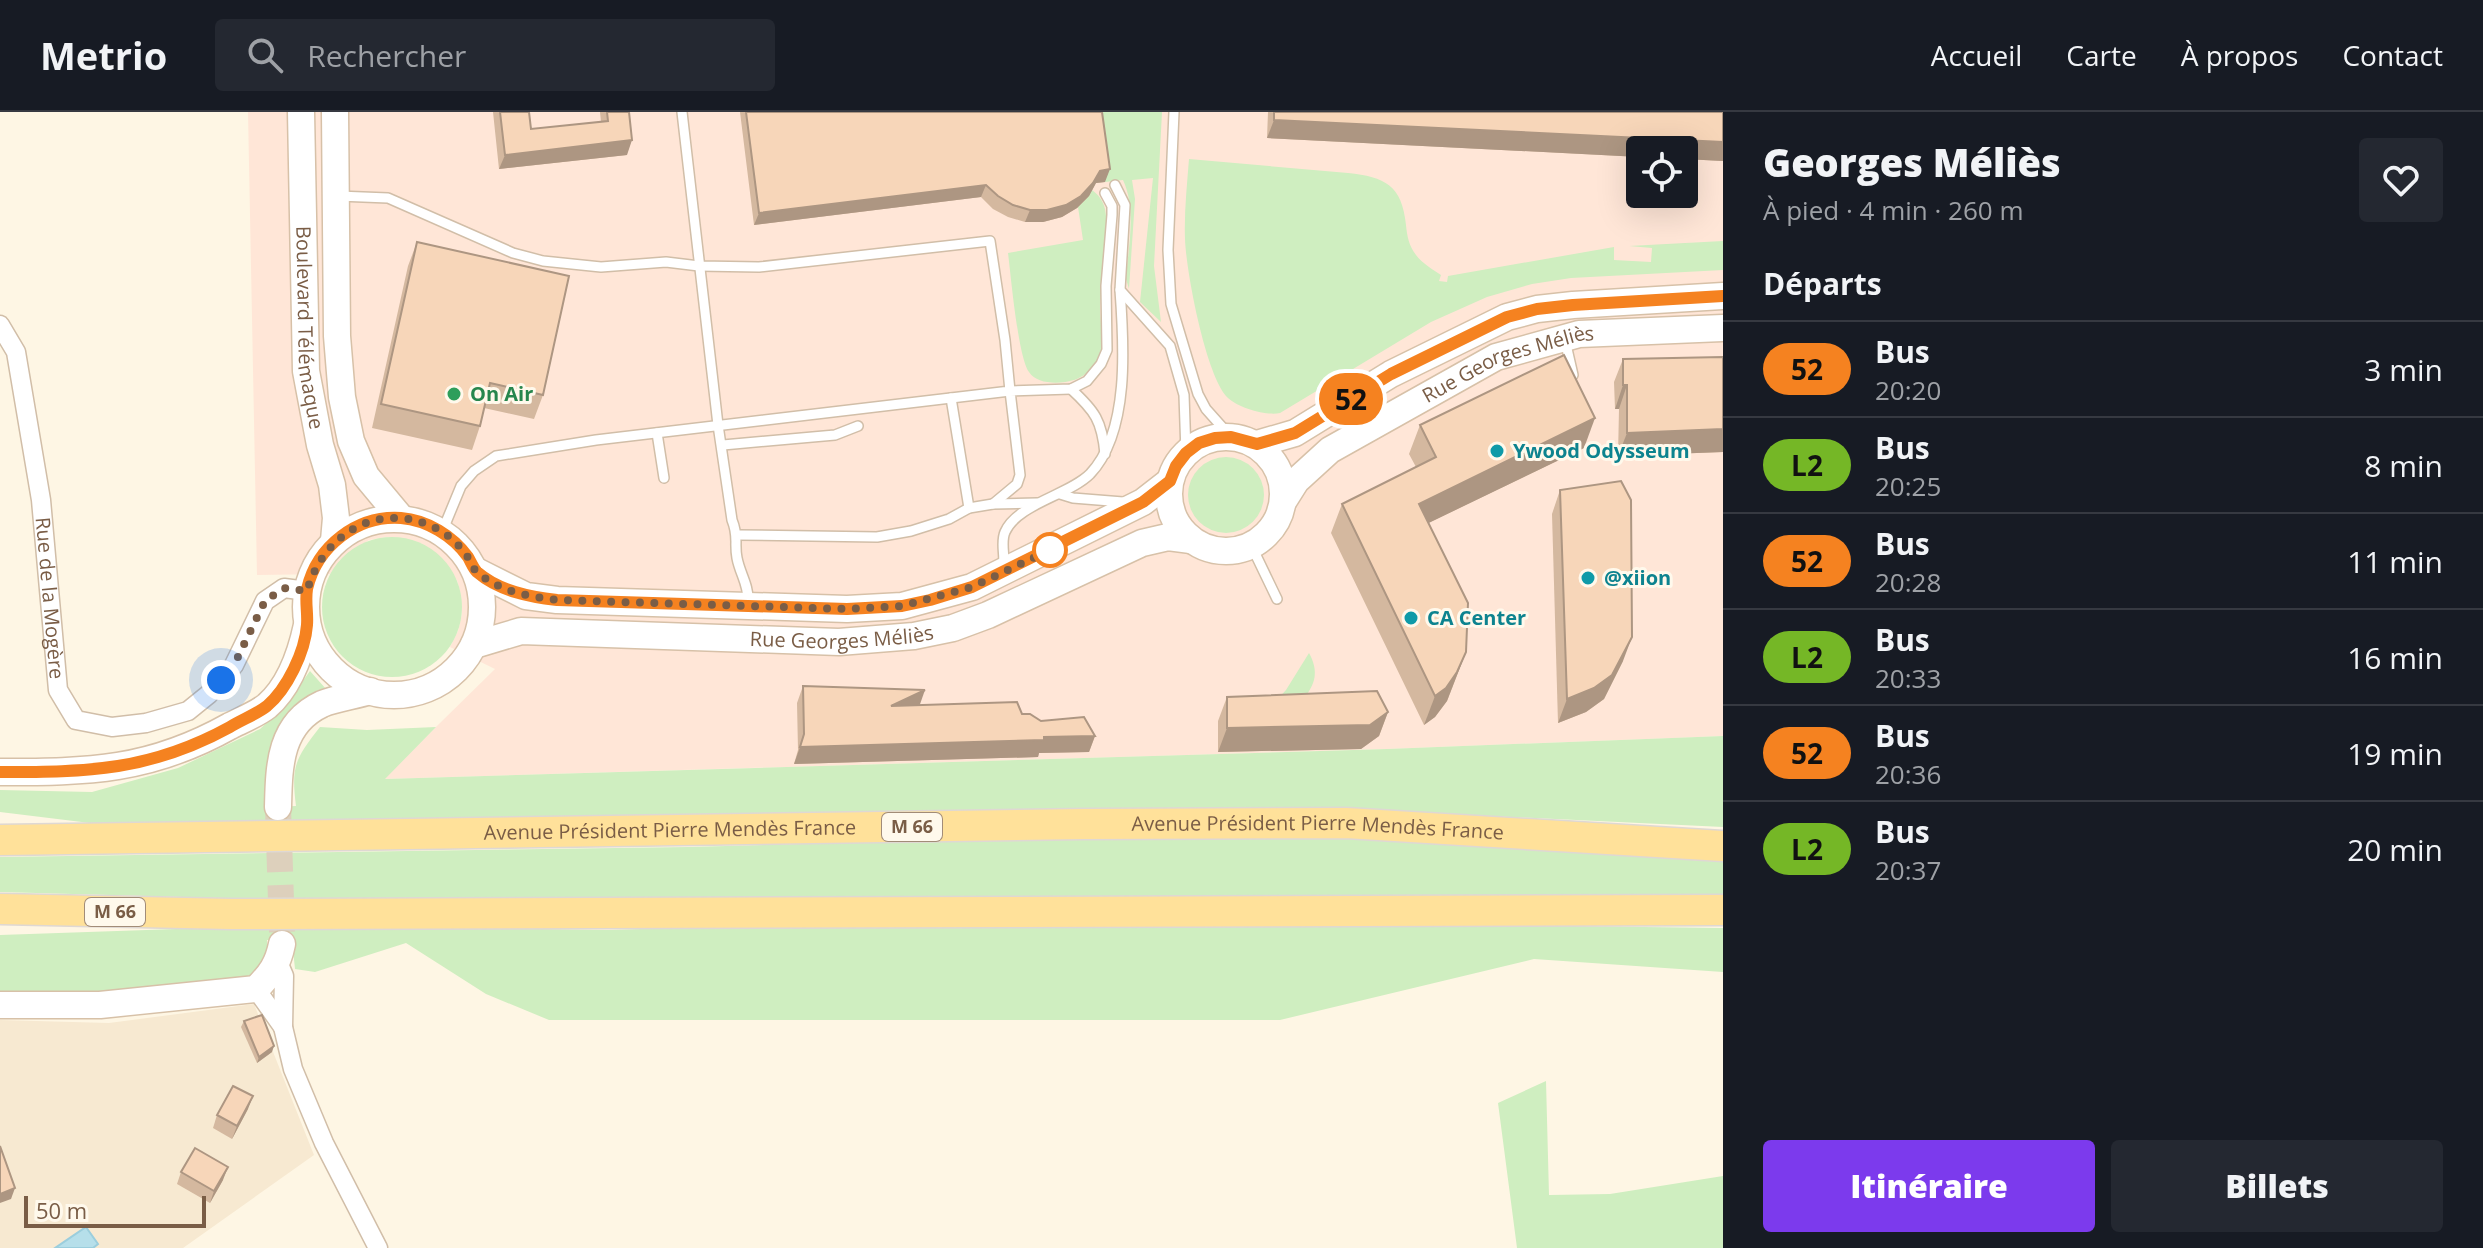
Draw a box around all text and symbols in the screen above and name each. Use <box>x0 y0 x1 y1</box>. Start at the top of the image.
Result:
search box <box>215 19 775 91</box>
text: Metrio <box>40 29 167 81</box>
icon: search <box>243 33 287 77</box>
text: Rechercher <box>307 35 466 76</box>
text: Accueil <box>1931 36 2022 74</box>
text: Carte <box>2066 36 2137 74</box>
text: À propos <box>2181 36 2298 74</box>
text: Contact <box>2342 36 2443 74</box>
map controls <box>1626 136 1698 208</box>
button: locate <box>1626 136 1698 208</box>
text: Georges Méliès <box>1763 136 2061 188</box>
button: heart <box>2359 138 2443 222</box>
text: À pied · 4 min · 260 m <box>1763 192 2023 228</box>
street label: Boulevard Télémaque <box>290 226 331 431</box>
text: Départs <box>1763 263 1882 304</box>
street label: Rue Georges Méliès <box>1417 319 1595 409</box>
text: Bus <box>1875 331 1930 372</box>
text: 3 min <box>2364 349 2443 390</box>
text: 52 <box>1791 350 1823 388</box>
text: 20:20 <box>1875 372 1941 408</box>
line badge: 52 <box>1315 373 1387 425</box>
place label: On Air <box>470 380 533 407</box>
text: 52 <box>1335 380 1367 418</box>
marker: On Air <box>445 385 463 403</box>
text: Bus <box>1875 427 1930 468</box>
place label: Ywood Odysseum <box>1513 437 1690 464</box>
marker: Ywood Odysseum <box>1488 442 1506 460</box>
text: 8 min <box>2364 445 2443 486</box>
text: L2 <box>1791 446 1823 484</box>
text: 20:25 <box>1875 468 1941 504</box>
street label: Rue de la Mogère <box>30 516 71 680</box>
text: Bus <box>1875 523 1930 564</box>
unlabelled marker <box>1033 533 1067 567</box>
text: 11 min <box>2347 541 2443 582</box>
text: 52 <box>1791 542 1823 580</box>
place label: @xiion <box>1604 564 1671 591</box>
text: 20:28 <box>1875 564 1941 600</box>
marker: @xiion <box>1579 569 1597 587</box>
place label: CA Center <box>1427 604 1526 631</box>
marker: CA Center <box>1402 609 1420 627</box>
street label: Rue Georges Méliès <box>749 618 936 655</box>
text: Bus <box>1875 619 1930 660</box>
text: 16 min <box>2347 637 2443 678</box>
text: L2 <box>1791 638 1823 676</box>
your location <box>201 660 241 700</box>
text: 20:33 <box>1875 660 1941 696</box>
text: Bus <box>1875 715 1930 756</box>
text: 19 min <box>2347 733 2443 774</box>
text: 52 <box>1791 734 1823 772</box>
text: 20:36 <box>1875 756 1941 792</box>
street label: Avenue Président Pierre Mendès France <box>1132 809 1505 846</box>
text: Bus <box>1875 811 1930 852</box>
street label: Avenue Président Pierre Mendès France <box>483 813 856 846</box>
road number: M 66 <box>882 813 942 841</box>
text: 20 min <box>2347 829 2443 870</box>
text: L2 <box>1791 830 1823 868</box>
text: 20:37 <box>1875 852 1941 888</box>
road number: M 66 <box>85 898 145 926</box>
button: Itinéraire <box>1763 1140 2095 1232</box>
button: Billets <box>2111 1140 2443 1232</box>
scale bar <box>24 1192 206 1228</box>
text: 50 m <box>36 1195 87 1225</box>

